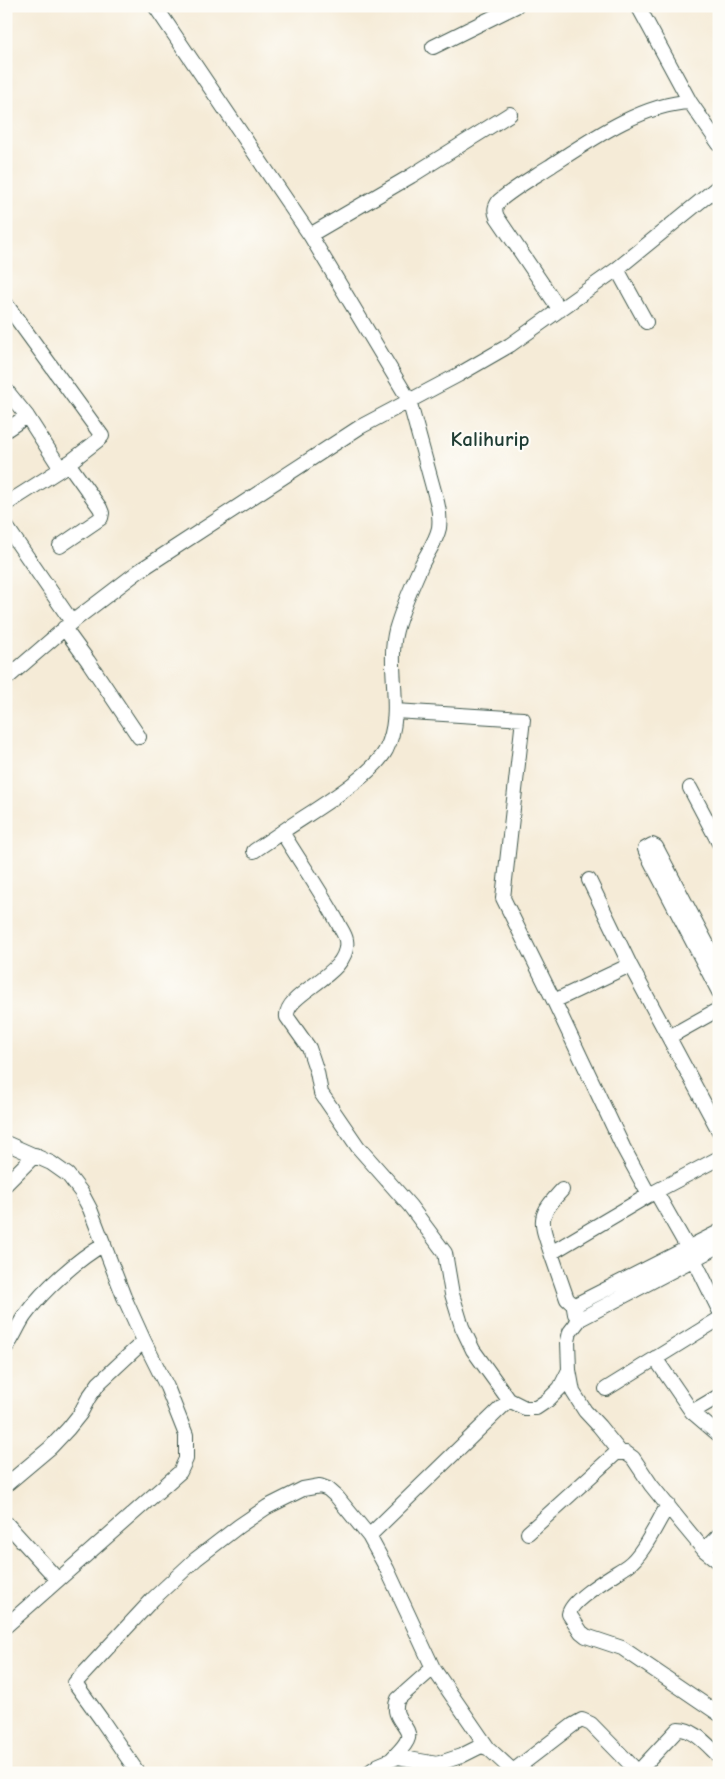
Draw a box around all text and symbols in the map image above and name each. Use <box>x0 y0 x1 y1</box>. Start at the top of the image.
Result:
district label: Kalihurip <box>450 427 530 451</box>

